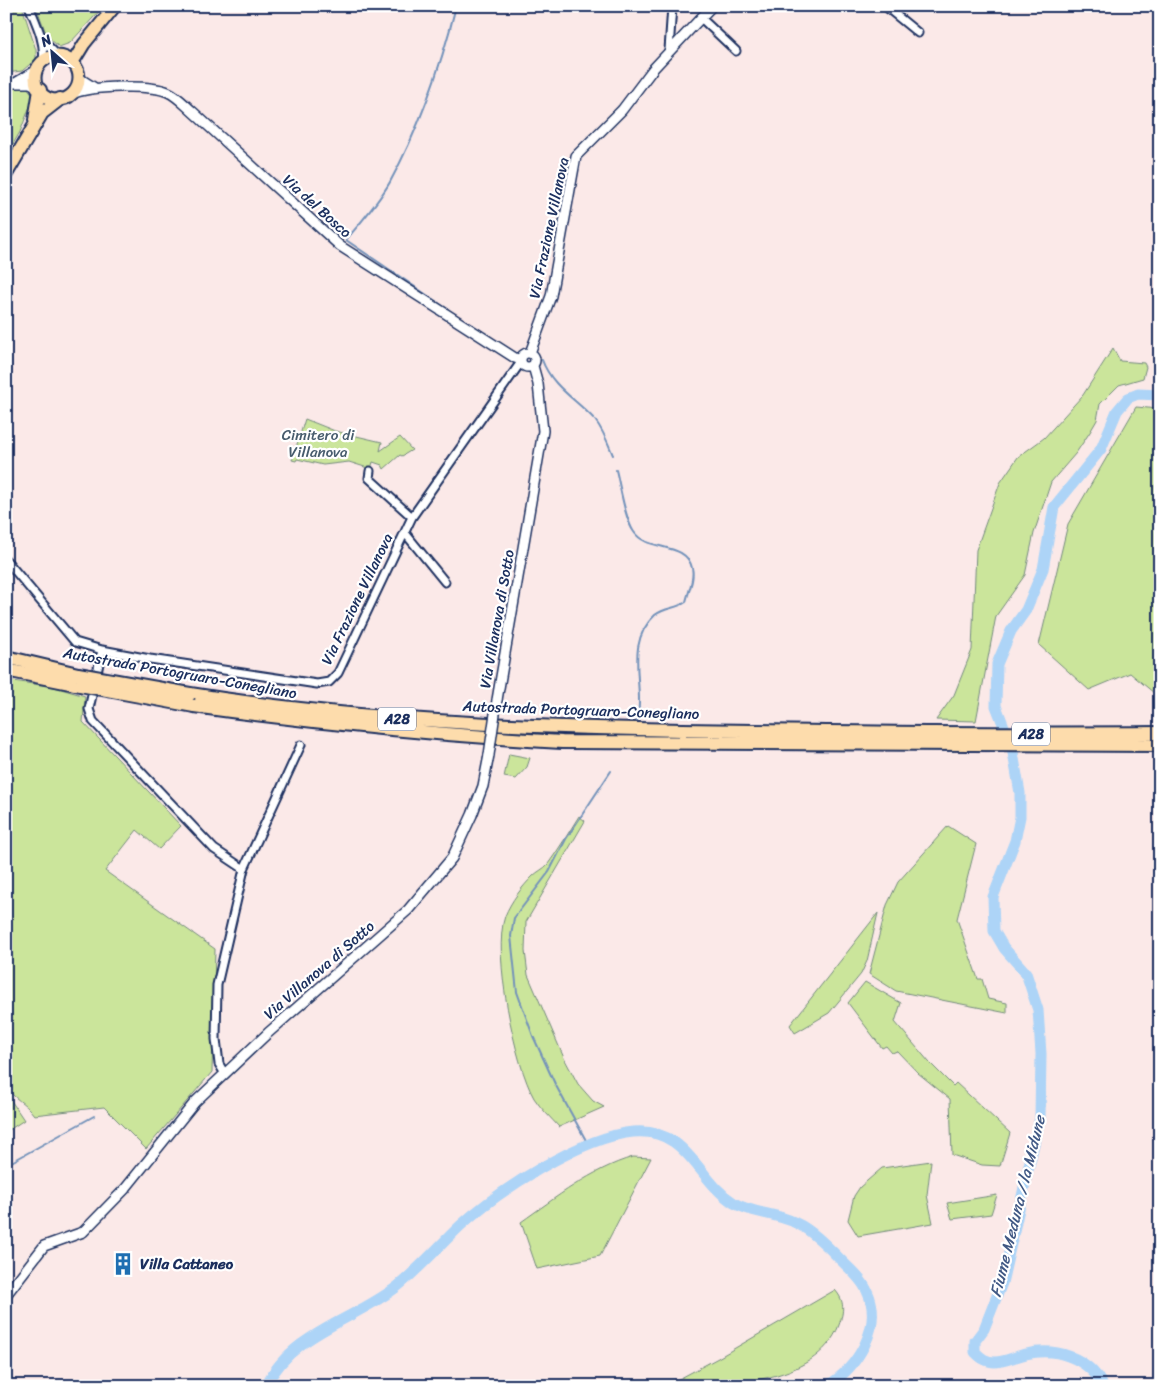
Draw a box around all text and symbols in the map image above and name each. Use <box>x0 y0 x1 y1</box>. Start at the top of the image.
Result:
text: N <box>35 27 57 55</box>
north arrow <box>28 28 78 78</box>
street label: Via Frazione Villanova <box>521 155 577 301</box>
street label: Via del Bosco <box>276 168 358 245</box>
park label: Cimitero di Villanova <box>282 422 355 465</box>
street label: Via Frazione Villanova <box>314 528 400 669</box>
street label: Via Villanova di Sotto <box>472 547 522 690</box>
street label: Autostrada Portogruaro-Conegliano <box>60 639 299 706</box>
street label: Autostrada Portogruaro-Conegliano <box>461 693 700 727</box>
road number: A28 <box>378 708 416 731</box>
road number: A28 <box>1012 722 1050 746</box>
street label: Via Villanova di Sotto <box>257 914 381 1026</box>
water label: Fiume Meduna / la Midune <box>981 1111 1054 1300</box>
building icon: Villa Cattaneo <box>110 1251 136 1277</box>
place label: Villa Cattaneo <box>140 1251 234 1277</box>

